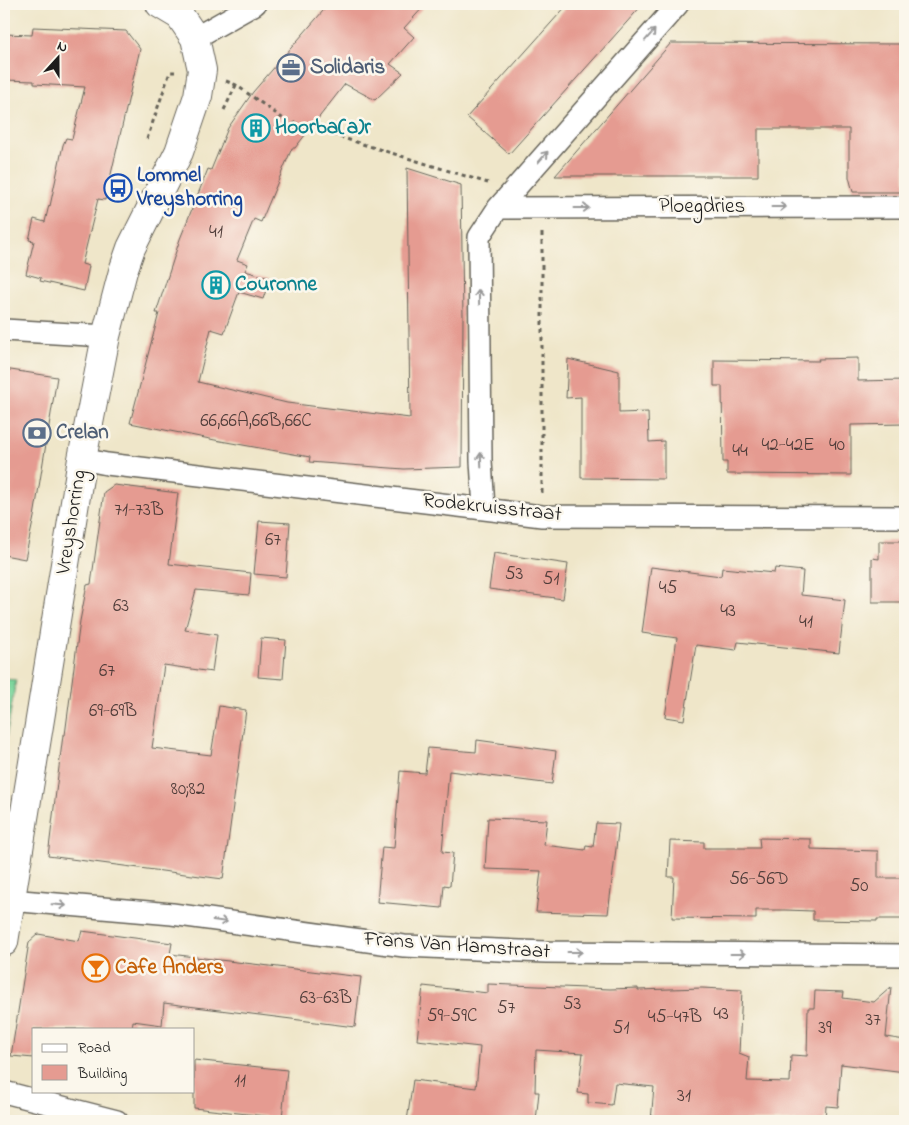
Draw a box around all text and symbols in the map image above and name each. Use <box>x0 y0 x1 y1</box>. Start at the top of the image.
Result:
one-way arrow <box>644 29 656 42</box>
north arrow <box>32 32 82 82</box>
text: N <box>54 36 70 59</box>
office icon: Solidaris <box>276 53 306 83</box>
place label: Solidaris <box>310 53 386 83</box>
building icon: Hoorba(a)r <box>241 113 271 143</box>
place label: Hoorba(a)r <box>275 113 371 143</box>
one-way arrow <box>537 151 548 164</box>
place label: Lommel Vreyshorring <box>136 161 243 217</box>
bus stop icon: Lommel Vreyshorring <box>103 173 133 203</box>
street label: Ploegdries <box>659 192 745 224</box>
one-way arrow <box>771 202 787 212</box>
one-way arrow <box>574 203 590 213</box>
house number: 41 <box>209 219 223 246</box>
building icon: Couronne <box>201 270 231 300</box>
place label: Couronne <box>235 270 318 300</box>
one-way arrow <box>474 289 484 306</box>
house number: 66,66A,66B,66C <box>200 408 312 435</box>
bank icon: Crelan <box>22 418 52 448</box>
place label: Crelan <box>56 418 109 448</box>
house number: 42-42E <box>761 432 815 459</box>
house number: 40 <box>829 432 845 459</box>
house number: 44 <box>732 438 748 465</box>
one-way arrow <box>477 452 486 468</box>
street label: Vreyshorring <box>49 467 97 578</box>
street label: Rodekruisstraat <box>421 486 563 530</box>
house number: 71-73B <box>114 497 164 524</box>
house number: 67 <box>265 527 281 554</box>
house number: 53 <box>505 561 524 588</box>
house number: 51 <box>543 566 559 593</box>
house number: 45 <box>659 575 677 602</box>
house number: 63 <box>113 593 129 620</box>
house number: 43 <box>720 598 736 625</box>
house number: 41 <box>799 609 813 636</box>
house number: 67 <box>99 658 115 685</box>
house number: 69-69B <box>89 698 137 725</box>
house number: 80;82 <box>171 776 205 803</box>
house number: 56-56D <box>729 866 789 893</box>
house number: 50 <box>849 873 869 900</box>
one-way arrow <box>50 900 66 910</box>
one-way arrow <box>212 916 228 926</box>
street label: Frans Van Hamstraat <box>362 924 551 967</box>
one-way arrow <box>567 947 583 957</box>
one-way arrow <box>730 949 746 958</box>
bar icon: Cafe Anders <box>81 953 111 983</box>
place label: Cafe Anders <box>115 953 224 983</box>
house number: 63-63B <box>300 985 352 1012</box>
house number: 53 <box>563 991 582 1018</box>
house number: 57 <box>497 995 516 1022</box>
house number: 43 <box>713 1001 729 1028</box>
house number: 59-59C <box>427 1003 477 1030</box>
house number: 45-47B <box>648 1004 702 1031</box>
house number: 37 <box>865 1007 881 1034</box>
house number: 51 <box>613 1015 629 1042</box>
house number: 39 <box>818 1015 832 1042</box>
legend <box>32 1028 195 1092</box>
text: Road <box>78 1037 111 1059</box>
text: Building <box>77 1063 127 1086</box>
house number: 11 <box>234 1068 246 1095</box>
house number: 31 <box>677 1083 691 1110</box>

